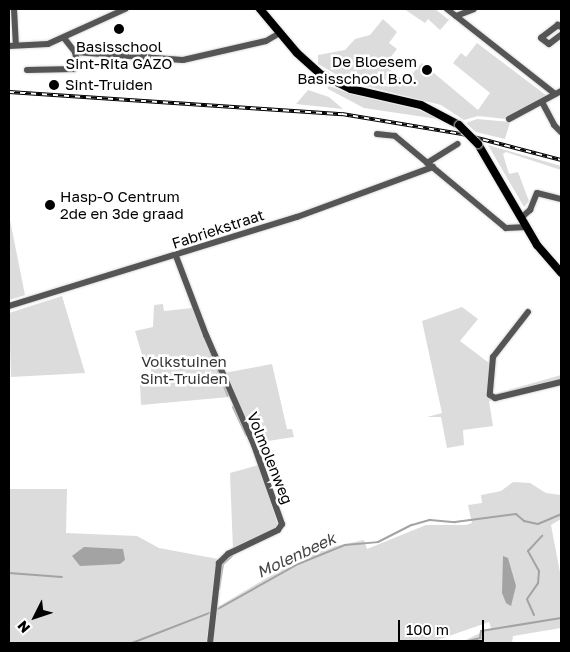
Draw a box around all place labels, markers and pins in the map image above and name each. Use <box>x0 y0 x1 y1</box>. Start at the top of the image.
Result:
marker: Basisschool Sint-Rita GAZO <box>113 23 125 35</box>
place label: Basisschool Sint-Rita GAZO <box>66 37 172 72</box>
place label: De Bloesem Basisschool B.O. <box>297 52 417 87</box>
marker: De Bloesem Basisschool B.O. <box>421 64 433 76</box>
place label: Sint-Truiden <box>65 76 153 94</box>
marker: Sint-Truiden <box>47 78 61 92</box>
place label: Hasp-O Centrum 2de en 3de graad <box>60 187 184 222</box>
marker: Hasp-O Centrum 2de en 3de graad <box>44 199 56 211</box>

